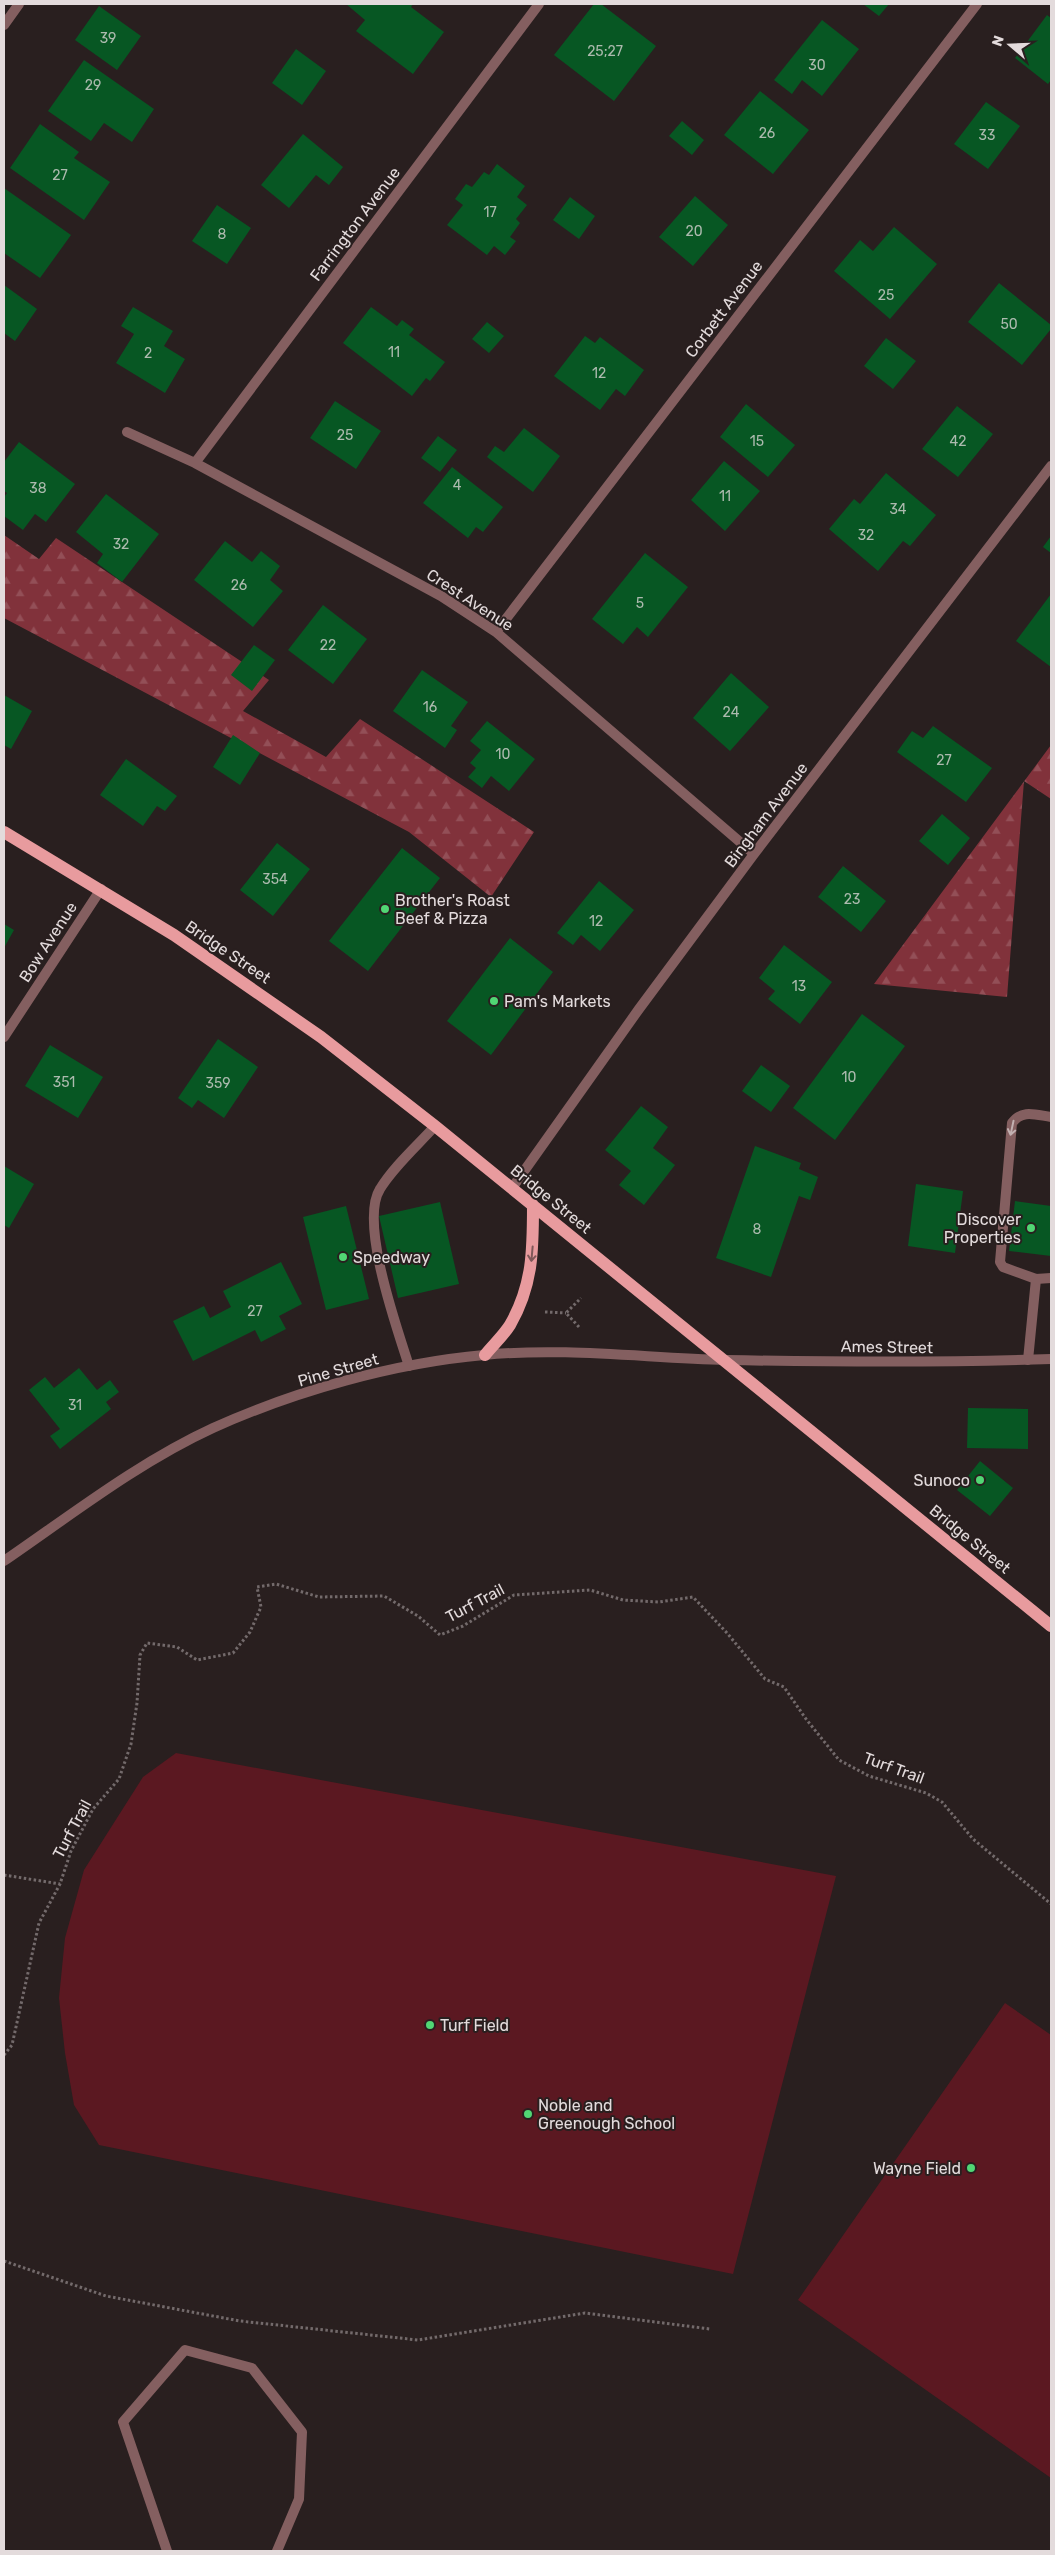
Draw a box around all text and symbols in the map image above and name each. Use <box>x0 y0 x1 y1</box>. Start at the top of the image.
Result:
north arrow <box>985 20 1035 70</box>
house number: 39 <box>100 30 116 47</box>
text: N <box>989 33 1008 48</box>
house number: 25;27 <box>587 43 623 60</box>
house number: 30 <box>808 57 826 74</box>
house number: 29 <box>85 77 101 94</box>
house number: 26 <box>759 125 775 142</box>
house number: 33 <box>979 127 995 144</box>
street label: Farrington Avenue <box>306 163 404 285</box>
house number: 27 <box>52 167 68 184</box>
house number: 17 <box>483 204 497 221</box>
house number: 20 <box>685 223 703 240</box>
house number: 8 <box>218 226 227 243</box>
street label: Corbett Avenue <box>681 257 767 361</box>
house number: 25 <box>878 287 894 304</box>
house number: 50 <box>1000 316 1018 333</box>
house number: 11 <box>388 344 400 361</box>
house number: 2 <box>144 345 152 362</box>
house number: 12 <box>592 365 606 382</box>
house number: 25 <box>337 427 353 444</box>
house number: 15 <box>750 433 764 450</box>
house number: 42 <box>950 433 966 450</box>
house number: 4 <box>453 477 462 494</box>
house number: 38 <box>29 480 47 497</box>
house number: 11 <box>719 488 731 505</box>
house number: 34 <box>889 501 907 518</box>
house number: 32 <box>858 527 874 544</box>
house number: 32 <box>113 536 129 553</box>
street label: Crest Avenue <box>423 565 517 635</box>
house number: 26 <box>231 577 247 594</box>
house number: 5 <box>636 595 644 612</box>
house number: 22 <box>320 637 336 654</box>
house number: 16 <box>423 699 437 716</box>
house number: 24 <box>723 704 740 721</box>
house number: 10 <box>496 746 511 763</box>
house number: 27 <box>936 752 952 769</box>
street label: Bingham Avenue <box>720 759 812 871</box>
house number: 354 <box>262 871 288 888</box>
place label: Brother's Roast Beef & Pizza <box>395 891 510 928</box>
house number: 23 <box>844 891 860 908</box>
street label: Bow Avenue <box>15 898 81 986</box>
marker: Brother's Roast Beef & Pizza <box>379 903 391 915</box>
house number: 12 <box>589 913 603 930</box>
street label: Bridge Street <box>182 916 274 988</box>
house number: 13 <box>792 978 806 995</box>
place label: Pam's Markets <box>504 992 611 1011</box>
marker: Pam's Markets <box>488 995 500 1007</box>
house number: 10 <box>842 1069 857 1086</box>
house number: 351 <box>53 1074 75 1091</box>
house number: 359 <box>205 1075 231 1092</box>
one-way arrow <box>1007 1120 1016 1136</box>
street label: Bridge Street <box>507 1161 595 1237</box>
place label: Discover Properties <box>944 1210 1021 1247</box>
house number: 8 <box>753 1221 762 1238</box>
marker: Discover Properties <box>1025 1222 1037 1234</box>
one-way arrow <box>528 1246 537 1262</box>
place label: Speedway <box>353 1248 430 1267</box>
marker: Speedway <box>337 1251 349 1263</box>
house number: 27 <box>247 1303 263 1320</box>
street label: Ames Street <box>841 1337 933 1357</box>
street label: Pine Street <box>295 1349 381 1391</box>
house number: 31 <box>68 1397 82 1414</box>
place label: Sunoco <box>914 1471 970 1490</box>
marker: Sunoco <box>974 1474 986 1486</box>
street label: Bridge Street <box>926 1501 1014 1577</box>
street label: Turf Trail <box>442 1580 508 1626</box>
street label: Turf Trail <box>861 1748 927 1788</box>
street label: Turf Trail <box>49 1796 95 1862</box>
place label: Turf Field <box>440 2016 509 2035</box>
marker: Turf Field <box>424 2019 436 2031</box>
place label: Noble and Greenough School <box>538 2096 675 2133</box>
marker: Noble and Greenough School <box>522 2108 534 2120</box>
place label: Wayne Field <box>873 2159 961 2178</box>
marker: Wayne Field <box>965 2162 977 2174</box>

